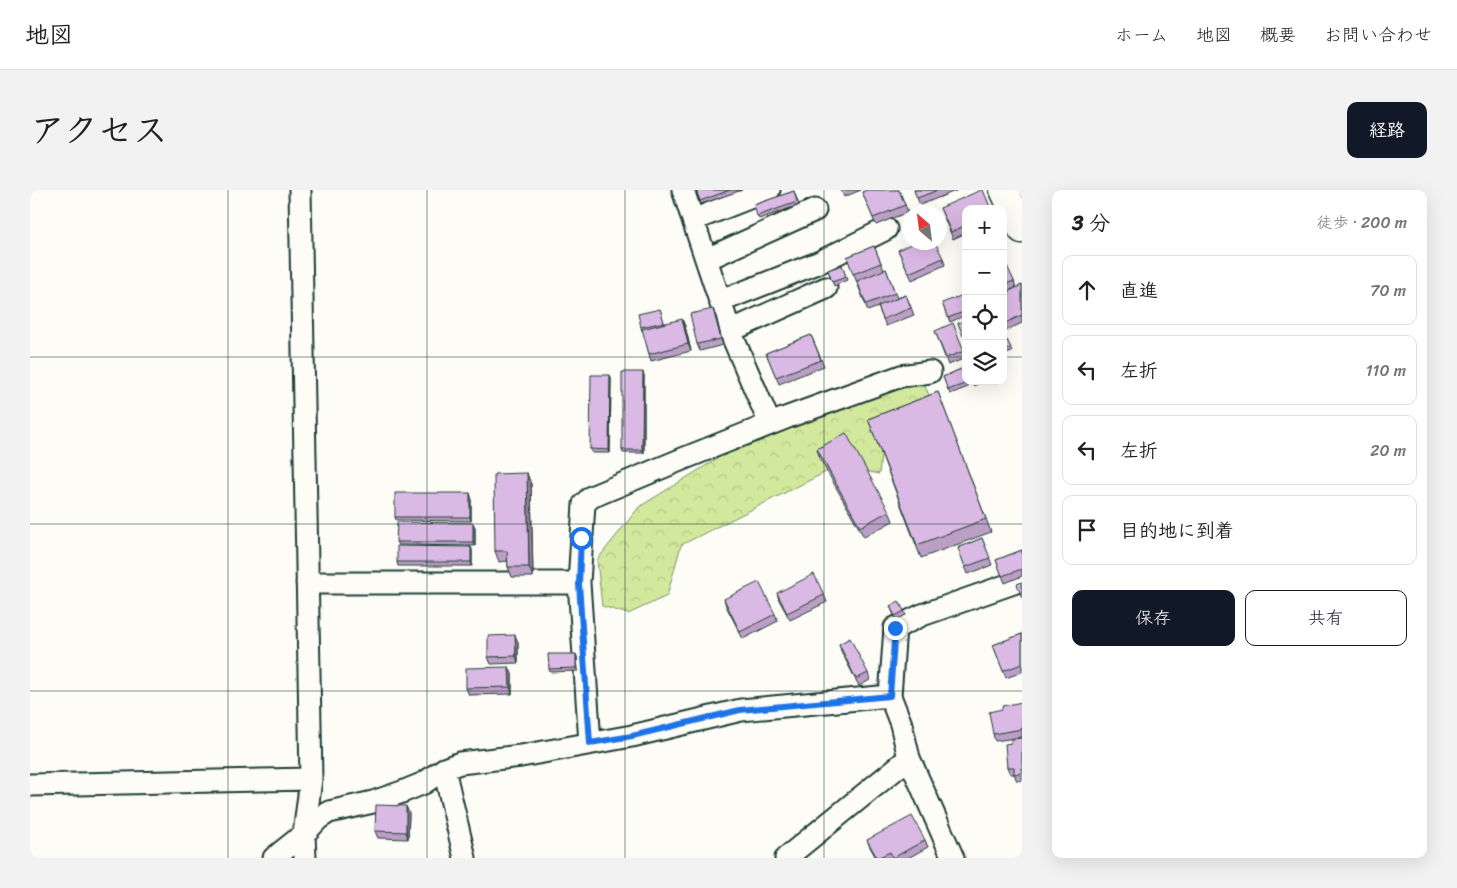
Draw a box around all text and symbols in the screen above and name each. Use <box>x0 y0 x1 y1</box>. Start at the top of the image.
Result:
text: 地図 <box>25 14 73 56</box>
text: ホーム <box>1115 19 1168 51</box>
text: 地図 <box>1196 19 1232 51</box>
text: 概要 <box>1260 19 1296 51</box>
text: お問い合わせ <box>1324 19 1432 51</box>
text: アクセス <box>30 99 168 161</box>
button: 経路 <box>1347 102 1427 158</box>
text: 3 分 <box>1072 204 1110 242</box>
north arrow <box>902 205 947 250</box>
map controls <box>962 205 1007 385</box>
button: + <box>962 205 1007 250</box>
text: 徒歩 · 200 m <box>1316 208 1407 237</box>
button: − <box>962 250 1007 295</box>
text: 直進 <box>1120 274 1158 307</box>
icon: ahead <box>1073 276 1101 304</box>
text: 70 m <box>1370 276 1406 305</box>
button: locate <box>962 295 1007 340</box>
button: layers <box>962 340 1007 385</box>
text: 左折 <box>1120 354 1158 387</box>
icon: left <box>1073 356 1101 384</box>
text: 110 m <box>1366 356 1406 385</box>
text: 左折 <box>1120 434 1158 467</box>
icon: left <box>1073 436 1101 464</box>
text: 20 m <box>1370 436 1406 465</box>
text: 目的地に到着 <box>1120 514 1234 547</box>
icon: arrive <box>1073 516 1101 544</box>
route start <box>570 527 593 550</box>
button: 保存 <box>1072 590 1235 646</box>
button: 共有 <box>1245 590 1407 646</box>
route end <box>884 617 907 640</box>

